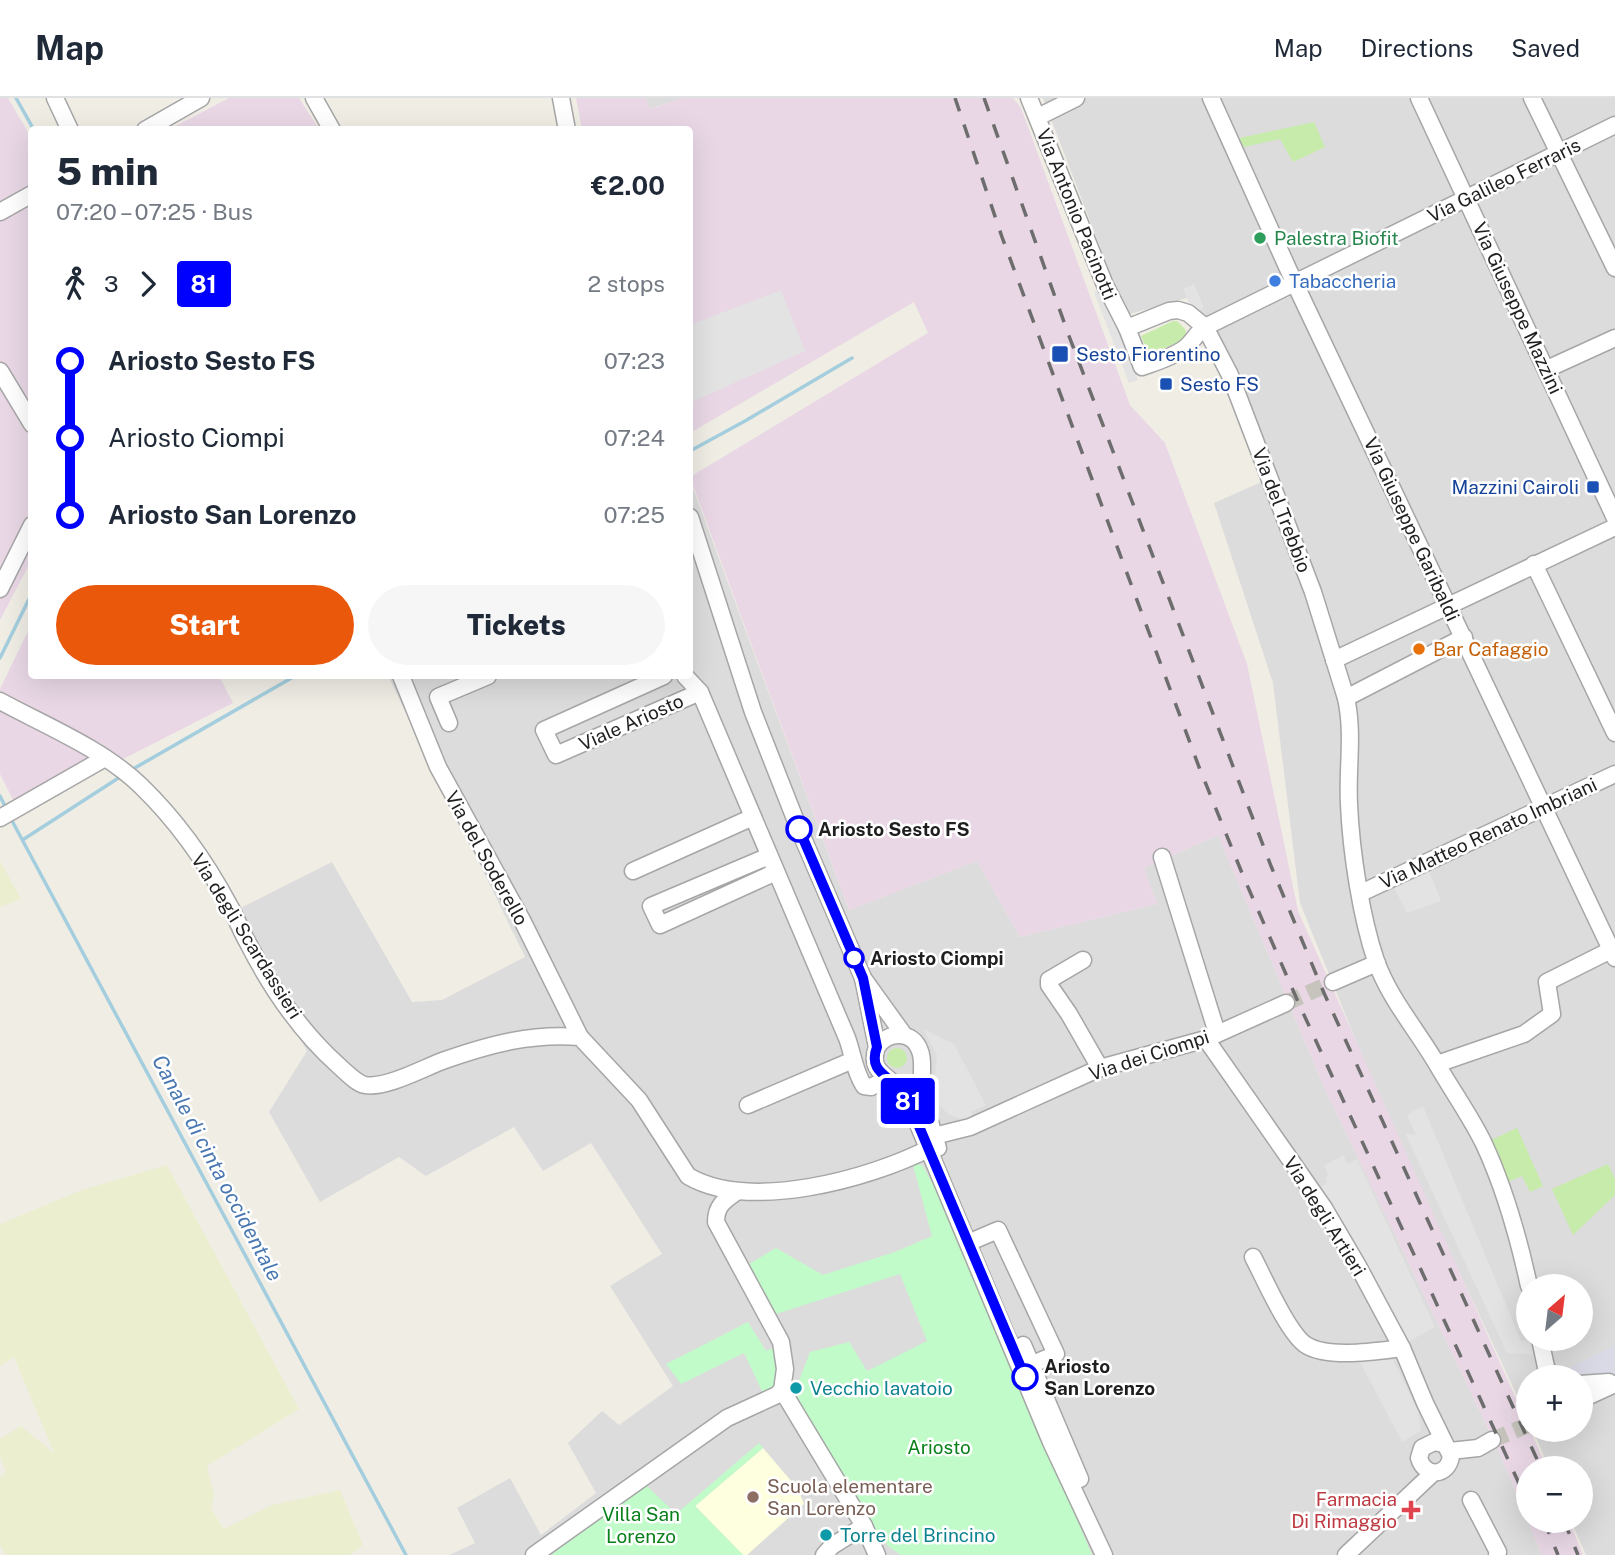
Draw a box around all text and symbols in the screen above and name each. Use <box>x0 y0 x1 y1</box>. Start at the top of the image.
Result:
text: Map <box>35 29 104 67</box>
text: Map <box>1274 34 1323 62</box>
text: Directions <box>1361 34 1473 62</box>
text: Saved <box>1511 34 1580 62</box>
street label: Via Antonio Pacinotti <box>1033 125 1121 303</box>
street label: Via Galileo Ferraris <box>1424 133 1584 227</box>
text: 5 min <box>56 149 158 194</box>
text: €2.00 <box>591 170 665 201</box>
text: 07:20 – 07:25 · Bus <box>56 198 253 225</box>
street label: Via Giuseppe Mazzini <box>1469 219 1567 397</box>
place label: Palestra Biofit <box>1274 227 1399 249</box>
marker: Palestra Biofit <box>1252 230 1268 246</box>
icon: walk <box>56 265 94 303</box>
icon: forward <box>129 265 167 303</box>
text: 3 <box>104 270 119 297</box>
text: 81 <box>191 270 217 298</box>
text: 2 stops <box>587 270 665 297</box>
place label: Tabaccheria <box>1289 270 1396 292</box>
marker: Tabaccheria <box>1267 273 1283 289</box>
place label: Sesto Fiorentino <box>1076 343 1220 365</box>
marker: Sesto Fiorentino <box>1050 344 1070 364</box>
text: Ariosto Sesto FS <box>108 345 315 376</box>
text: 07:23 <box>604 347 665 374</box>
place label: Sesto FS <box>1180 373 1259 395</box>
marker: Sesto FS <box>1158 376 1174 392</box>
text: Ariosto Ciompi <box>108 422 285 453</box>
text: 07:24 <box>604 424 665 451</box>
street label: Via Giuseppe Garibaldi <box>1360 434 1464 624</box>
street label: Via del Trebbio <box>1248 445 1316 575</box>
place label: Mazzini Cairoli <box>1452 476 1579 498</box>
marker: Mazzini Cairoli <box>1585 479 1601 495</box>
text: Ariosto San Lorenzo <box>108 499 356 530</box>
text: 07:25 <box>603 501 665 528</box>
button: Start <box>56 585 354 665</box>
button: Tickets <box>368 585 665 665</box>
place label: Bar Cafaggio <box>1433 638 1548 660</box>
marker: Bar Cafaggio <box>1411 641 1427 657</box>
street label: Viale Ariosto <box>575 689 687 755</box>
street label: Via Matteo Renato Imbriani <box>1376 773 1600 893</box>
street label: Via del Soderello <box>441 787 533 929</box>
marker: Ariosto Sesto FS <box>786 816 812 842</box>
place label: Ariosto Sesto FS <box>818 818 970 840</box>
street label: Via degli Scardassieri <box>187 849 307 1023</box>
place label: Ariosto Ciompi <box>870 947 1004 969</box>
marker: Ariosto Ciompi <box>844 948 864 968</box>
street label: Via dei Ciompi <box>1086 1025 1212 1085</box>
water label: Canale di cinta occidentale <box>147 1050 288 1285</box>
line badge: 81 <box>876 1078 940 1124</box>
text: 81 <box>895 1087 921 1115</box>
street label: Via degli Artieri <box>1279 1152 1371 1280</box>
north arrow <box>1516 1274 1592 1351</box>
map controls <box>1516 1274 1593 1533</box>
place label: Ariosto San Lorenzo <box>1044 1355 1155 1399</box>
marker: Ariosto San Lorenzo <box>1012 1364 1038 1390</box>
button: + <box>1516 1365 1593 1442</box>
place label: Vecchio lavatoio <box>810 1377 953 1399</box>
marker: Vecchio lavatoio <box>788 1380 804 1396</box>
park label: Ariosto <box>907 1436 971 1458</box>
button: − <box>1516 1456 1593 1533</box>
place label: Scuola elementare San Lorenzo <box>767 1475 933 1519</box>
place label: Farmacia Di Rimaggio <box>1291 1488 1397 1532</box>
marker: Scuola elementare San Lorenzo <box>745 1489 761 1505</box>
marker: Farmacia Di Rimaggio <box>1403 1502 1419 1518</box>
park label: Villa San Lorenzo <box>602 1503 680 1547</box>
place label: Torre del Brincino <box>840 1524 996 1546</box>
marker: Torre del Brincino <box>818 1527 834 1543</box>

